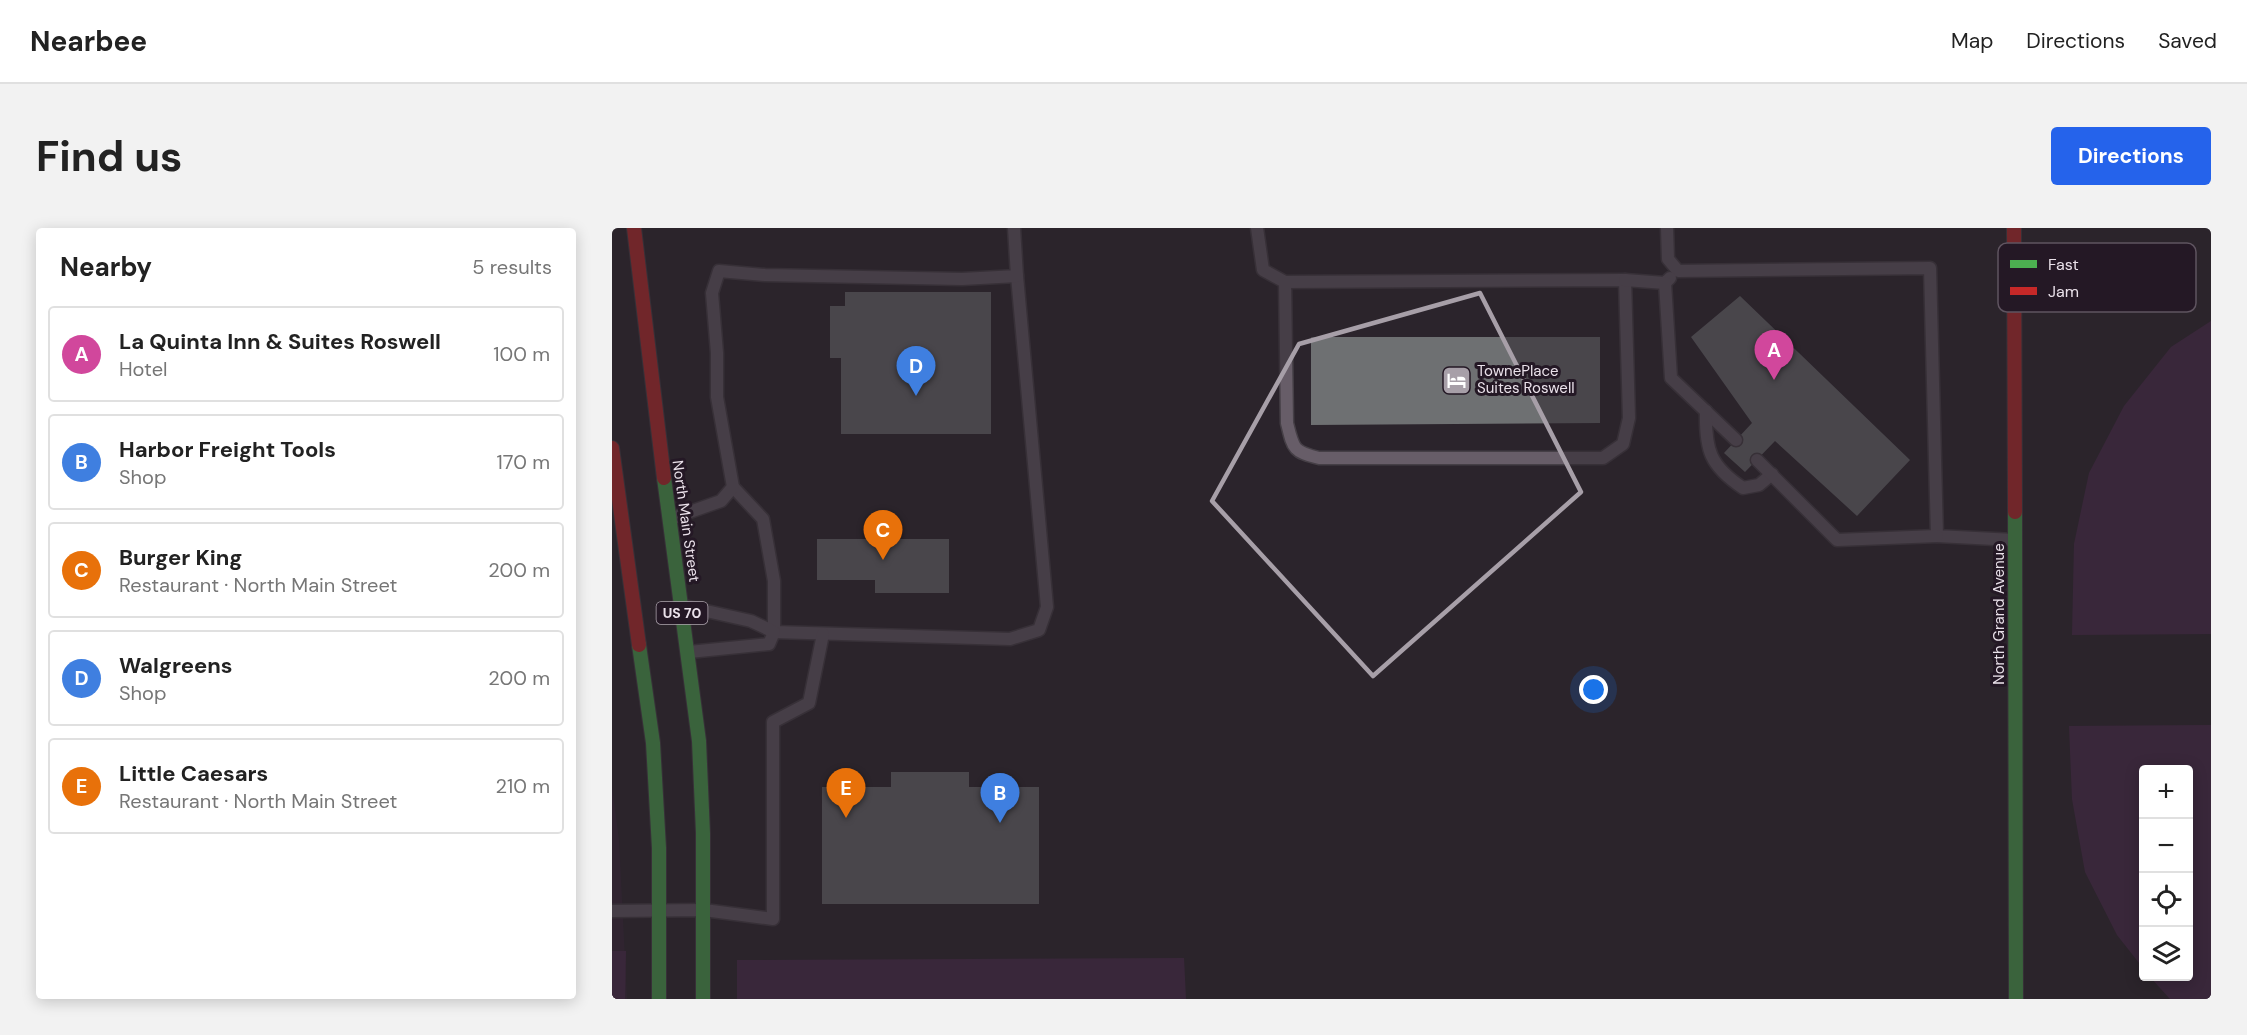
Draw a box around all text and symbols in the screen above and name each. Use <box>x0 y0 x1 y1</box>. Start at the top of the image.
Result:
text: Nearbee <box>30 23 147 60</box>
text: Map <box>1951 27 1993 55</box>
text: Directions <box>2026 27 2125 55</box>
text: Saved <box>2158 27 2217 55</box>
button: Directions <box>2051 127 2211 185</box>
text: Find us <box>36 129 182 184</box>
legend <box>1998 243 2196 312</box>
text: Nearby <box>60 250 152 284</box>
text: 5 results <box>472 254 552 280</box>
text: Fast <box>2048 254 2079 275</box>
text: Jam <box>2048 281 2079 302</box>
text: La Quinta Inn & Suites Roswell <box>119 327 441 356</box>
pin: A <box>1754 330 1794 380</box>
text: A <box>74 341 89 367</box>
text: 100 m <box>493 341 550 367</box>
pin: D <box>896 346 936 396</box>
text: Hotel <box>119 356 167 382</box>
place label: TownePlace Suites Roswell <box>1477 361 1575 398</box>
hotel icon: TownePlace Suites Roswell <box>1440 364 1472 396</box>
text: Harbor Freight Tools <box>119 435 336 464</box>
text: B <box>75 449 88 475</box>
text: 170 m <box>497 449 550 475</box>
street label: North Main Street <box>668 459 704 583</box>
text: Shop <box>119 464 166 490</box>
pin: C <box>864 510 902 560</box>
text: Burger King <box>119 543 243 572</box>
street label: North Grand Avenue <box>1989 543 2009 685</box>
text: C <box>74 557 89 583</box>
text: 200 m <box>488 557 550 583</box>
text: Restaurant · North Main Street <box>119 572 397 598</box>
road number: US 70 <box>656 602 708 624</box>
text: Walgreens <box>119 651 233 680</box>
text: D <box>74 665 89 691</box>
text: 200 m <box>488 665 550 691</box>
your location <box>1579 675 1608 704</box>
text: Shop <box>119 680 166 706</box>
text: Little Caesars <box>119 759 268 788</box>
map controls <box>2139 765 2193 981</box>
button: + <box>2139 765 2193 819</box>
pin: E <box>826 768 866 818</box>
text: E <box>76 773 87 799</box>
text: 210 m <box>495 773 550 799</box>
pin: B <box>980 774 1020 823</box>
text: Restaurant · North Main Street <box>119 788 397 814</box>
button: − <box>2139 819 2193 873</box>
button: locate <box>2139 873 2193 927</box>
button: layers <box>2139 927 2193 981</box>

